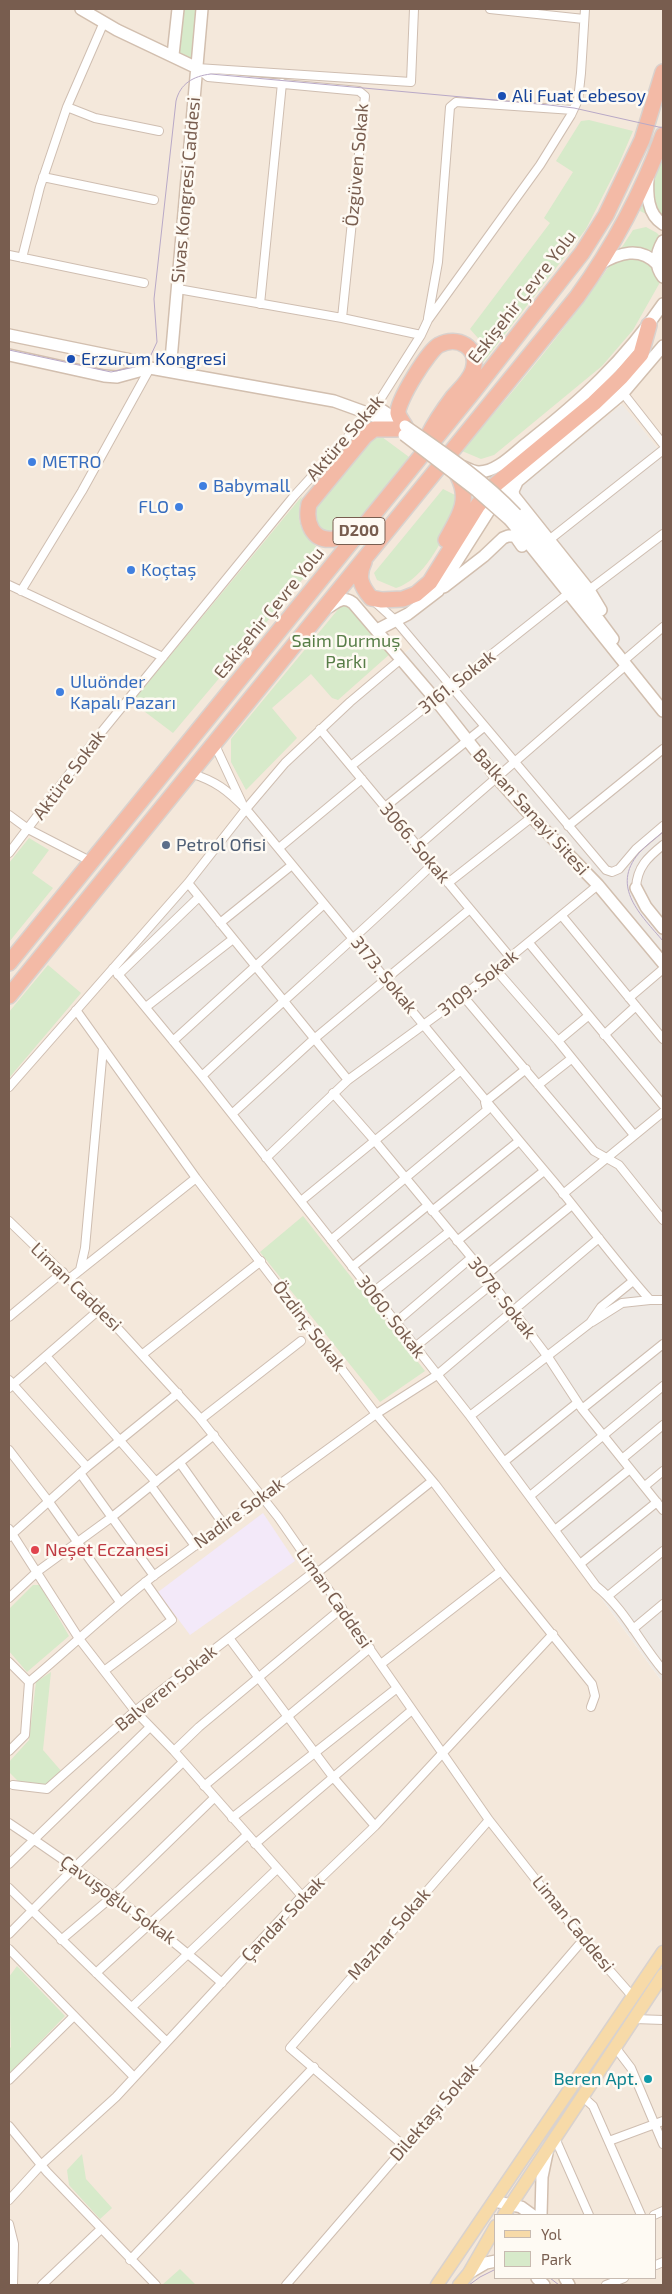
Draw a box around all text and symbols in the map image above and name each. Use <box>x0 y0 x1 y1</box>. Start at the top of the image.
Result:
place label: Ali Fuat Cebesoy <box>512 85 646 107</box>
marker: Ali Fuat Cebesoy <box>496 90 508 102</box>
street label: Sivas Kongresi Caddesi <box>167 96 205 284</box>
street label: Özgüven Sokak <box>341 102 373 228</box>
street label: Eskişehir Çevre Yolu <box>463 226 581 368</box>
place label: Erzurum Kongresi <box>81 348 226 370</box>
marker: Erzurum Kongresi <box>65 353 77 365</box>
street label: Aktüre Sokak <box>302 391 388 485</box>
place label: METRO <box>42 451 101 473</box>
marker: METRO <box>26 456 38 468</box>
place label: Babymall <box>213 475 290 497</box>
marker: Babymall <box>197 480 209 492</box>
place label: FLO <box>138 496 169 518</box>
marker: FLO <box>173 501 185 513</box>
road number: D200 <box>333 518 385 544</box>
street label: Eskişehir Çevre Yolu <box>209 543 329 683</box>
place label: Koçtaş <box>141 559 196 581</box>
marker: Koçtaş <box>125 564 137 576</box>
park label: Saim Durmuş Parkı <box>292 630 400 672</box>
street label: 3161. Sokak <box>414 645 500 719</box>
place label: Uluönder Kapalı Pazarı <box>70 671 176 714</box>
marker: Uluönder Kapalı Pazarı <box>54 686 66 698</box>
street label: Aktüre Sokak <box>28 726 110 824</box>
street label: Balkan Sanayi Sitesi <box>468 744 594 880</box>
street label: 3066. Sokak <box>375 798 455 888</box>
place label: Petrol Ofisi <box>176 834 266 856</box>
marker: Petrol Ofisi <box>160 839 172 851</box>
street label: 3173. Sokak <box>346 932 422 1018</box>
street label: 3109. Sokak <box>434 945 522 1021</box>
street label: Liman Caddesi <box>26 1238 126 1336</box>
street label: 3078. Sokak <box>463 1253 541 1343</box>
street label: 3060. Sokak <box>352 1271 430 1363</box>
street label: Özdinç Sokak <box>268 1276 350 1376</box>
street label: Nadire Sokak <box>190 1473 288 1553</box>
place label: Neşet Eczanesi <box>45 1539 169 1561</box>
marker: Neşet Eczanesi <box>29 1544 41 1556</box>
street label: Liman Caddesi <box>291 1544 377 1652</box>
street label: Balveren Sokak <box>111 1640 221 1736</box>
street label: Çavuşoğlu Sokak <box>56 1851 180 1949</box>
street label: Liman Caddesi <box>528 1871 618 1977</box>
street label: Çandar Sokak <box>237 1872 329 1966</box>
street label: Mazhar Sokak <box>343 1884 435 1984</box>
street label: Dilektaşı Sokak <box>385 2058 483 2166</box>
place label: Beren Apt. <box>553 2068 638 2090</box>
marker: Beren Apt. <box>642 2073 654 2085</box>
legend <box>494 2214 657 2279</box>
text: Yol <box>541 2225 562 2243</box>
text: Park <box>541 2250 572 2268</box>

